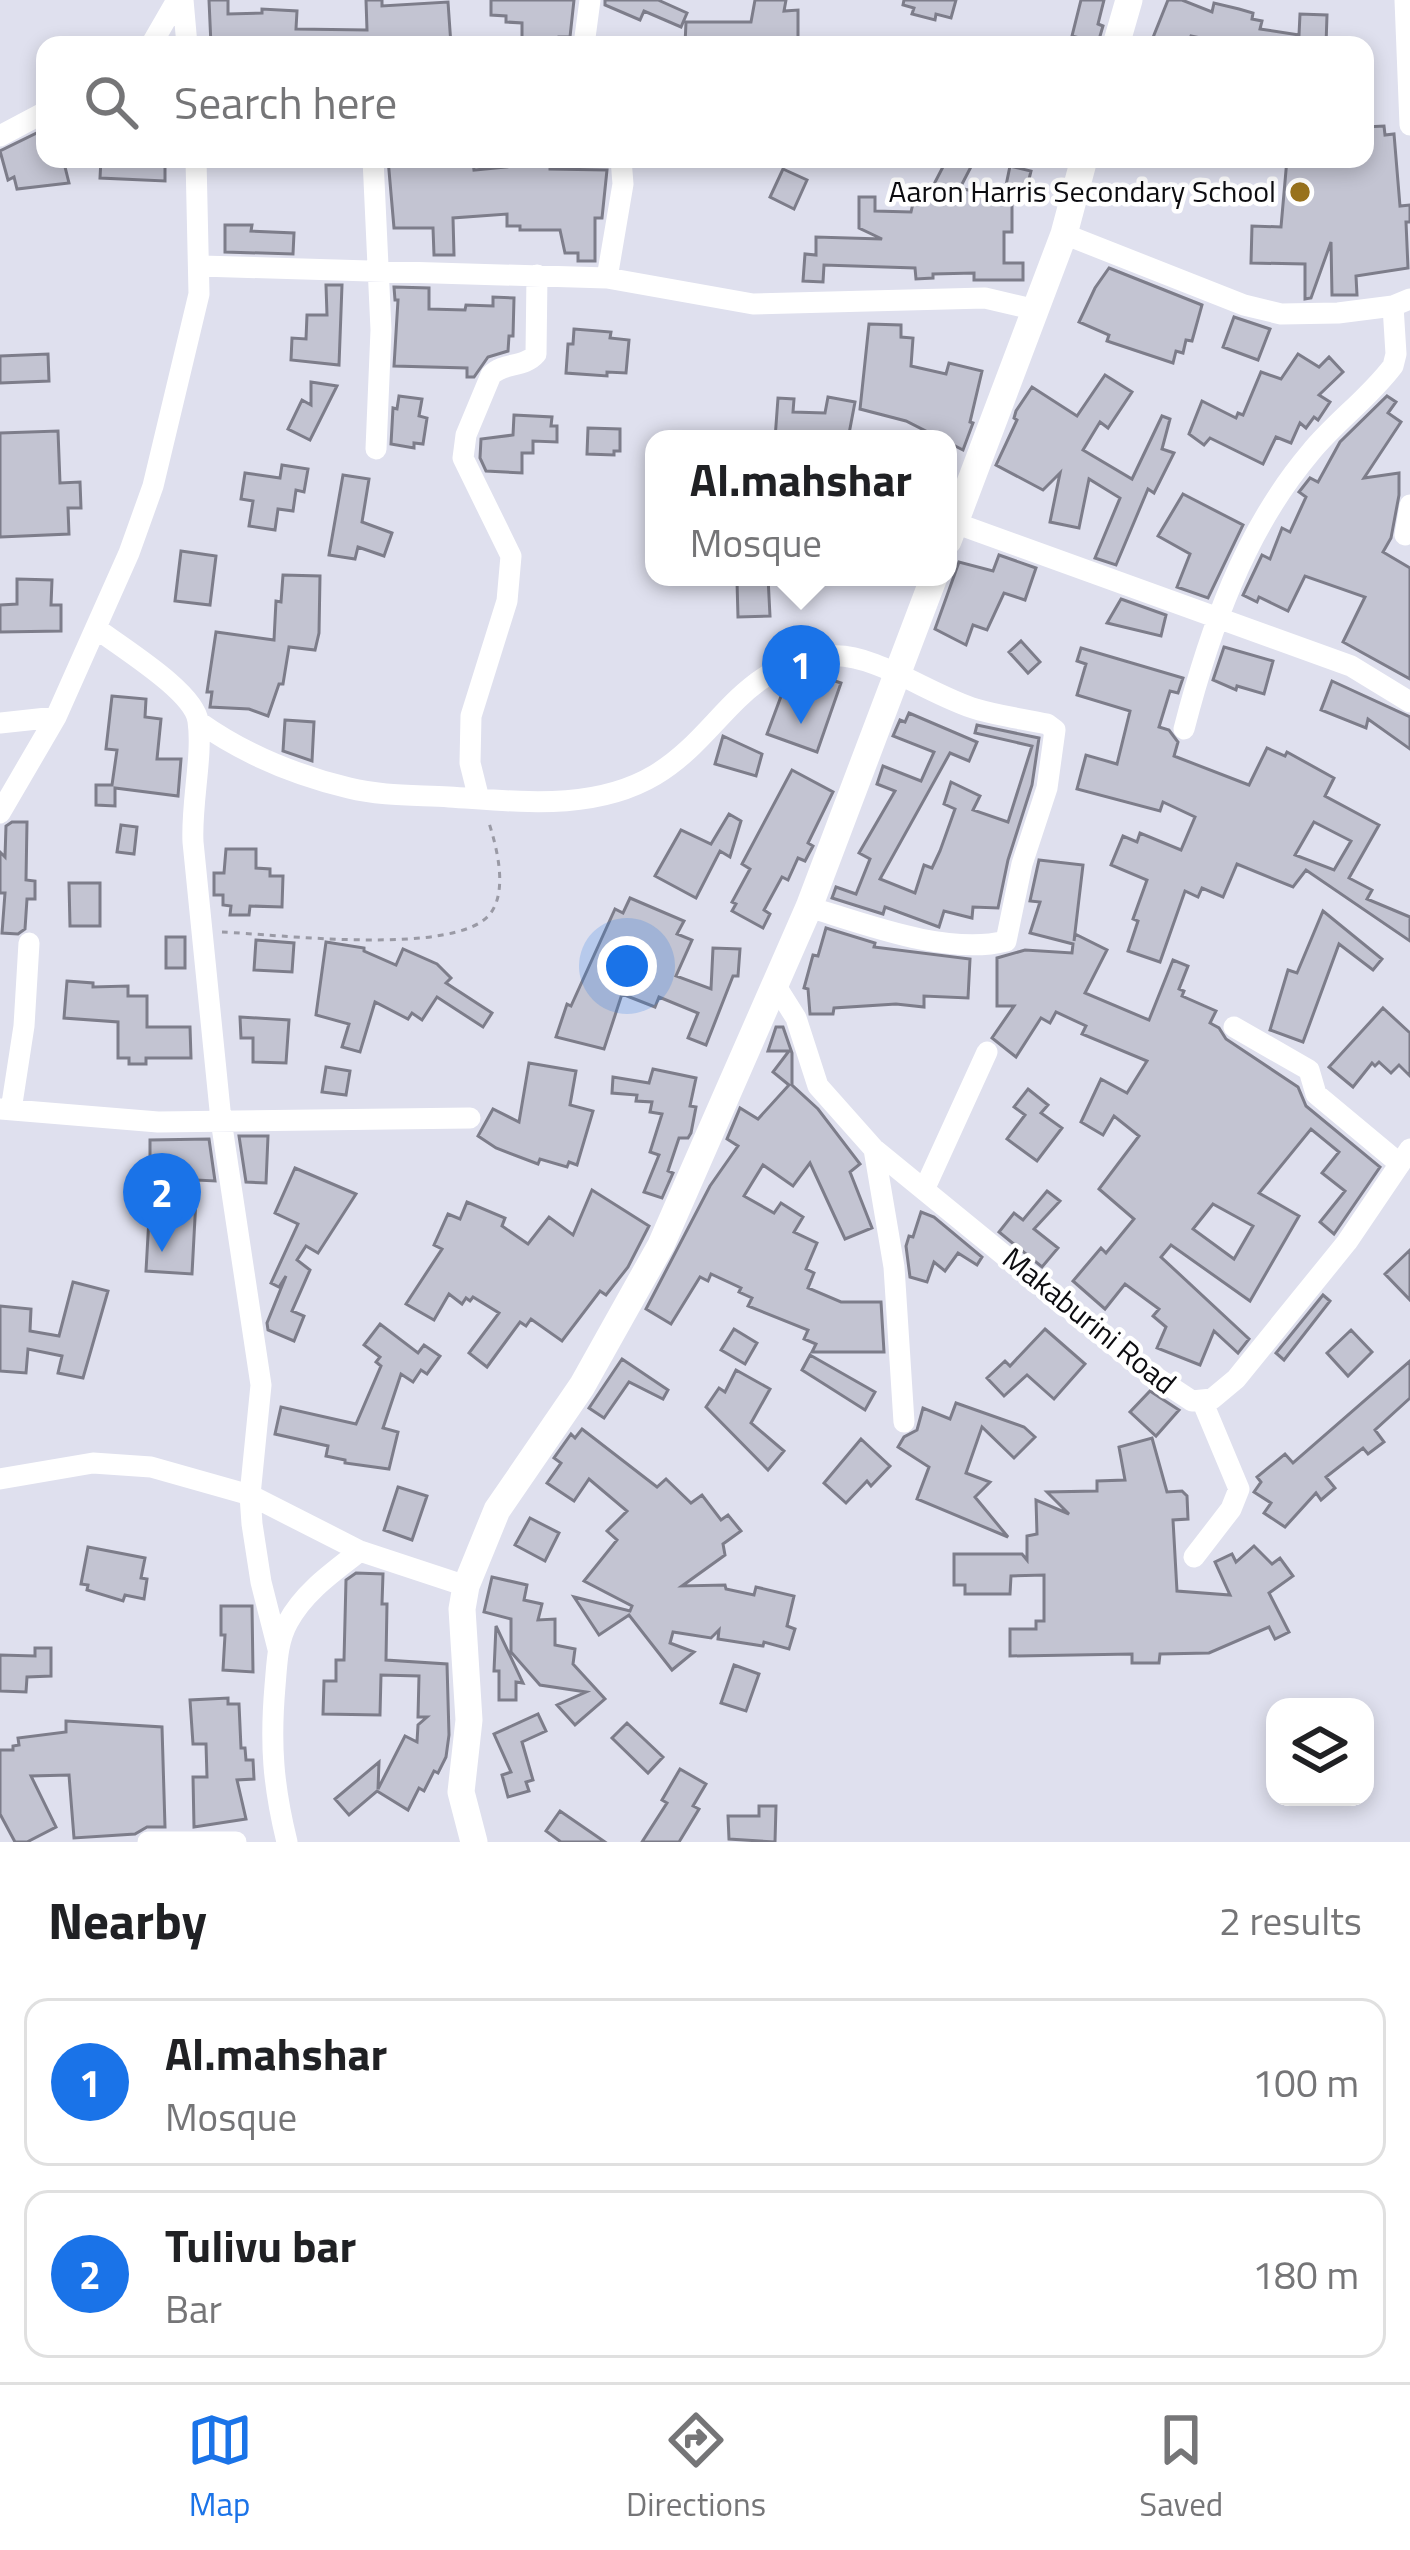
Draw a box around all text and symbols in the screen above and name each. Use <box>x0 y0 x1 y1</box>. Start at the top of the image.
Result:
search box <box>36 36 1374 168</box>
text: Search here <box>174 68 397 136</box>
icon: search <box>78 69 144 135</box>
place label: Aaron Harris Secondary School <box>889 168 1276 214</box>
marker: Aaron Harris Secondary School <box>1287 179 1313 205</box>
popup <box>645 430 957 586</box>
text: Al.mahshar <box>690 445 912 513</box>
text: Mosque <box>690 513 822 572</box>
pin: 1 <box>762 625 840 724</box>
your location <box>597 936 657 996</box>
pin: 2 <box>123 1153 201 1252</box>
street label: Makaburini Road <box>993 1236 1187 1405</box>
map controls <box>1266 1698 1374 1806</box>
button: layers <box>1266 1698 1374 1806</box>
text: Nearby <box>48 1881 207 1959</box>
text: 2 results <box>1219 1891 1362 1950</box>
text: Al.mahshar <box>165 2019 387 2087</box>
text: 1 <box>79 2053 101 2112</box>
text: 100 m <box>1252 2053 1359 2112</box>
text: Mosque <box>165 2087 297 2146</box>
text: Tulivu bar <box>165 2211 356 2279</box>
text: 2 <box>79 2245 101 2304</box>
text: 180 m <box>1252 2245 1359 2304</box>
text: Bar <box>165 2279 222 2338</box>
tab: Map <box>187 2407 253 2529</box>
tab: Directions <box>626 2407 766 2529</box>
tab: Saved <box>1139 2407 1223 2529</box>

